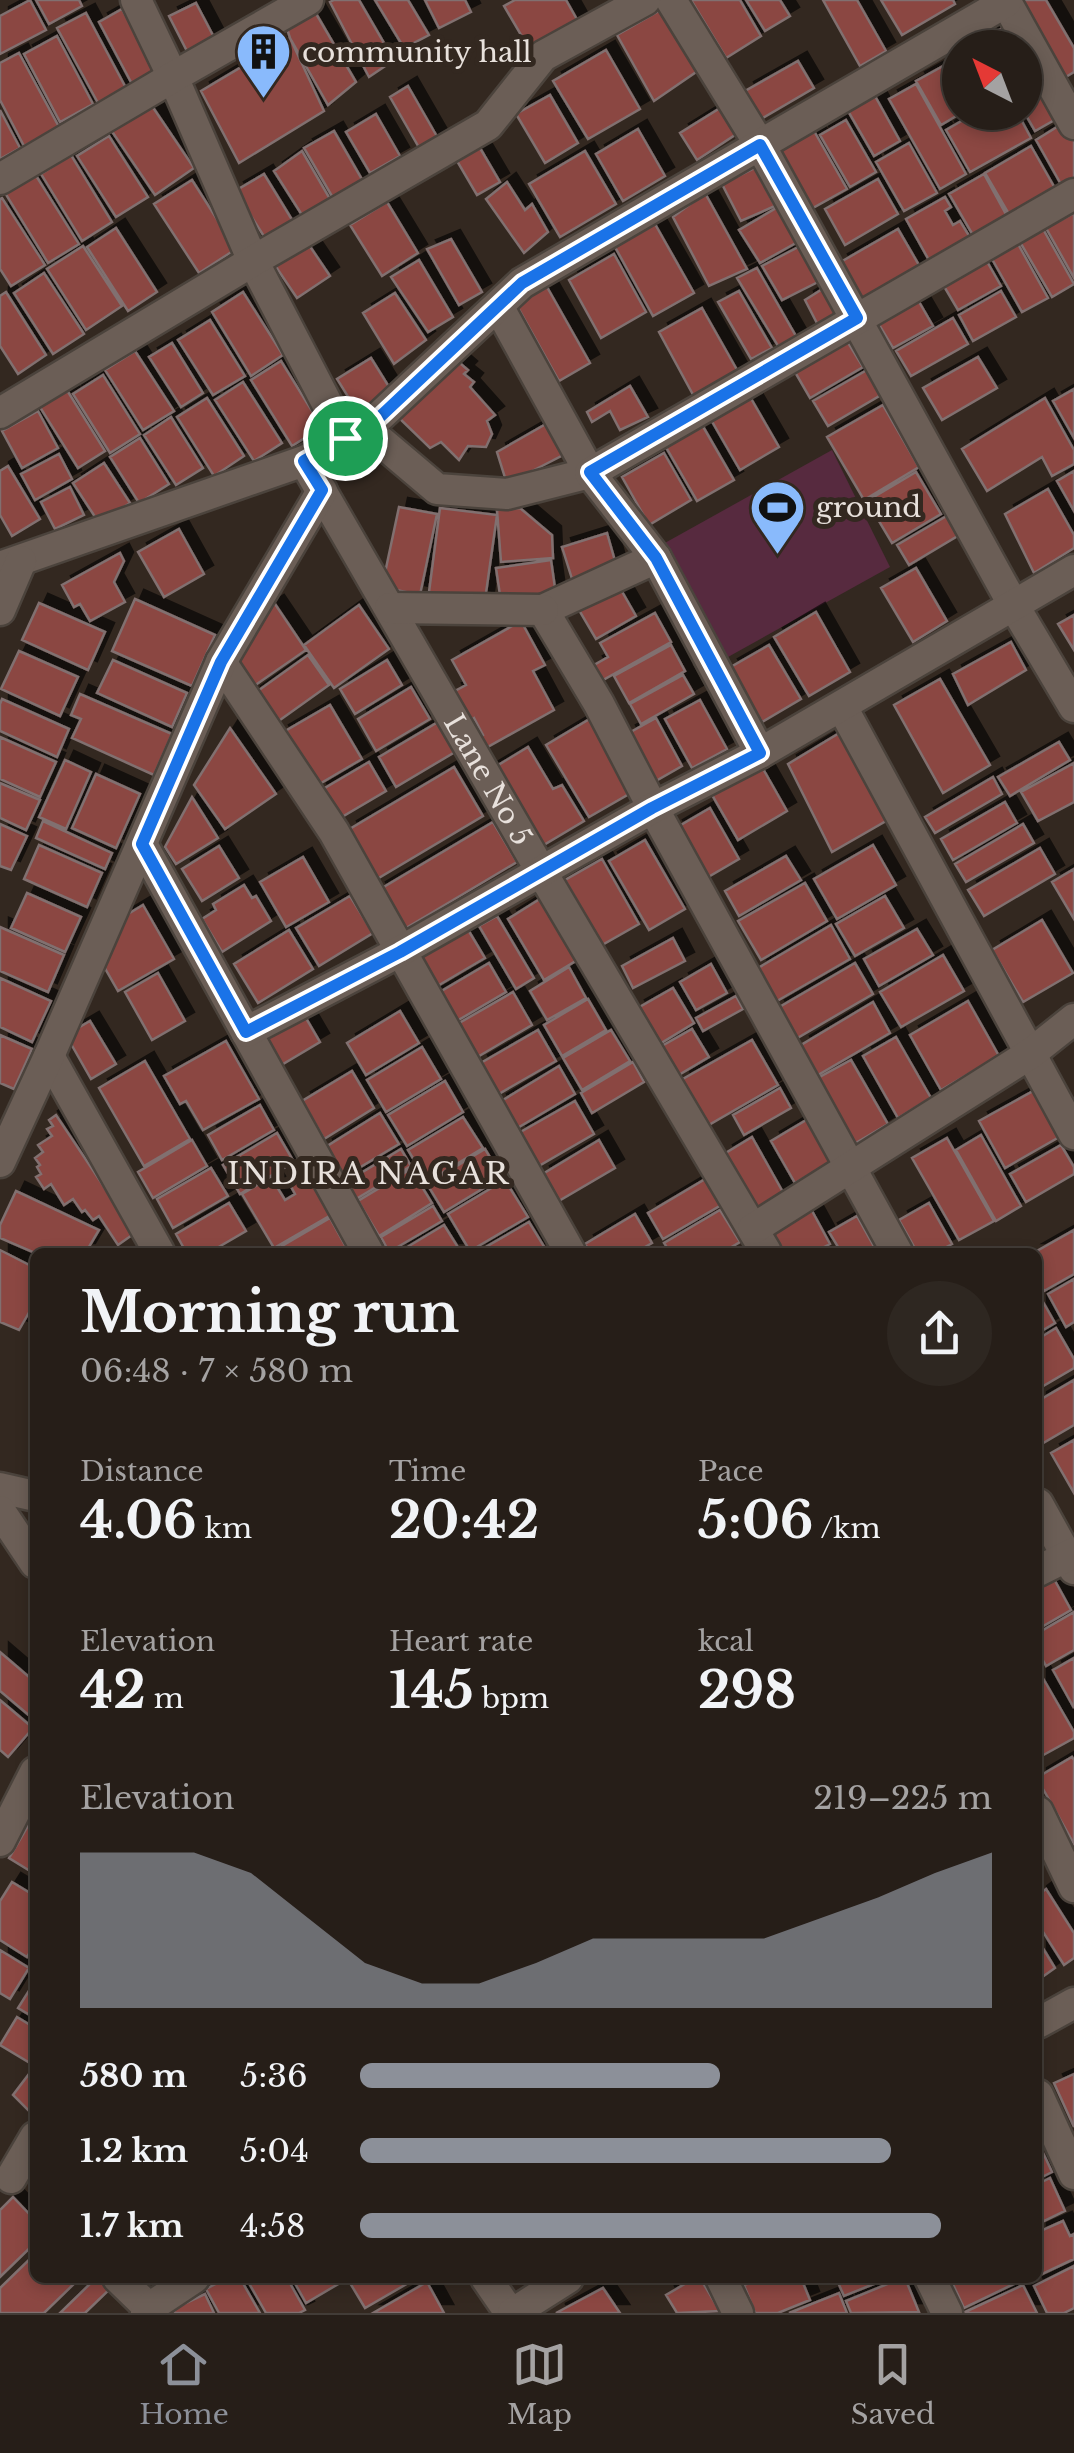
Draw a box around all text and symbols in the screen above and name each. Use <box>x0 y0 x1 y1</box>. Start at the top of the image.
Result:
building icon: community hall <box>233 22 293 101</box>
north arrow <box>942 30 1042 130</box>
map controls <box>942 30 1042 130</box>
place label: community hall <box>302 35 532 70</box>
pin <box>303 396 388 481</box>
icon: arrive <box>318 411 373 466</box>
sports icon: ground <box>747 477 807 556</box>
place label: ground <box>816 490 921 525</box>
street label: Lane No 5 <box>436 708 539 852</box>
district label: INDIRA NAGAR <box>227 1155 511 1192</box>
text: Morning run <box>80 1279 459 1347</box>
button: share <box>887 1281 992 1386</box>
text: 06:48 · 7 × 580 m <box>80 1351 353 1391</box>
text: Distance <box>80 1454 203 1489</box>
text: Time <box>389 1454 466 1489</box>
text: Pace <box>698 1454 763 1489</box>
text: 4.06 <box>80 1489 197 1552</box>
text: 20:42 <box>389 1489 539 1552</box>
text: 5:06 <box>698 1489 813 1552</box>
text: km <box>197 1511 252 1546</box>
text: /km <box>813 1511 881 1546</box>
text: Elevation <box>80 1624 215 1659</box>
text: Heart rate <box>389 1624 533 1659</box>
text: kcal <box>698 1624 754 1659</box>
text: 42 <box>80 1659 146 1722</box>
text: 145 <box>389 1659 474 1722</box>
text: 298 <box>698 1659 796 1722</box>
text: m <box>146 1681 184 1716</box>
text: bpm <box>474 1681 549 1716</box>
text: Elevation <box>80 1778 234 1818</box>
text: 219–225 m <box>813 1778 992 1818</box>
text: 580 m <box>80 2056 187 2096</box>
text: 5:36 <box>240 2056 308 2096</box>
text: 1.2 km <box>80 2131 188 2171</box>
text: 5:04 <box>240 2131 309 2171</box>
text: 1.7 km <box>80 2206 184 2246</box>
text: 4:58 <box>240 2206 305 2246</box>
tab: Home <box>139 2337 229 2432</box>
tab: Map <box>507 2337 572 2432</box>
tab: Saved <box>850 2337 935 2432</box>

